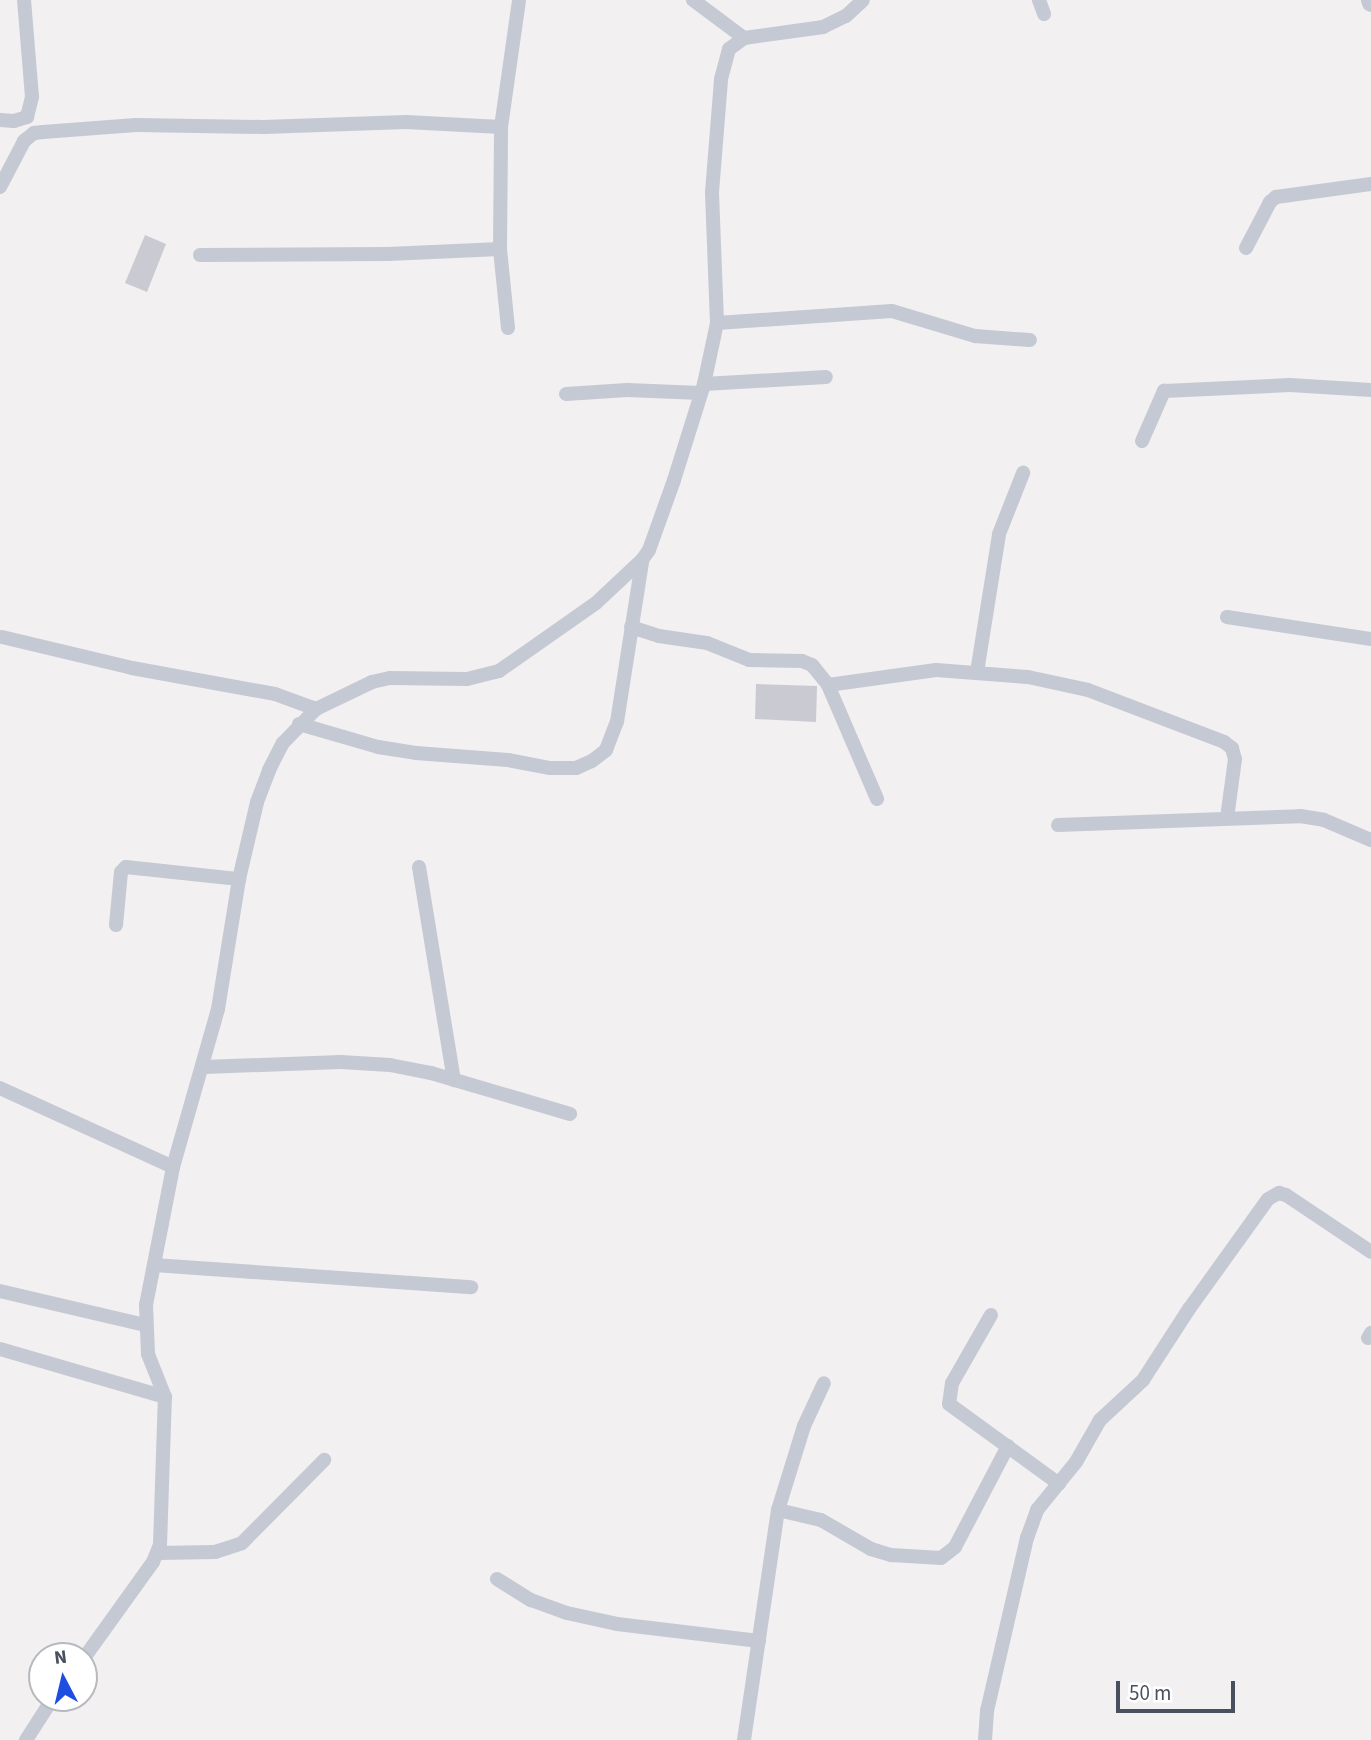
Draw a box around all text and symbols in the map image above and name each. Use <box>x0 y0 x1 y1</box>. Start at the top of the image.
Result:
north arrow <box>28 1642 98 1712</box>
text: N <box>53 1643 69 1672</box>
scale bar <box>1119 1666 1238 1710</box>
text: 50 m <box>1129 1678 1171 1708</box>

